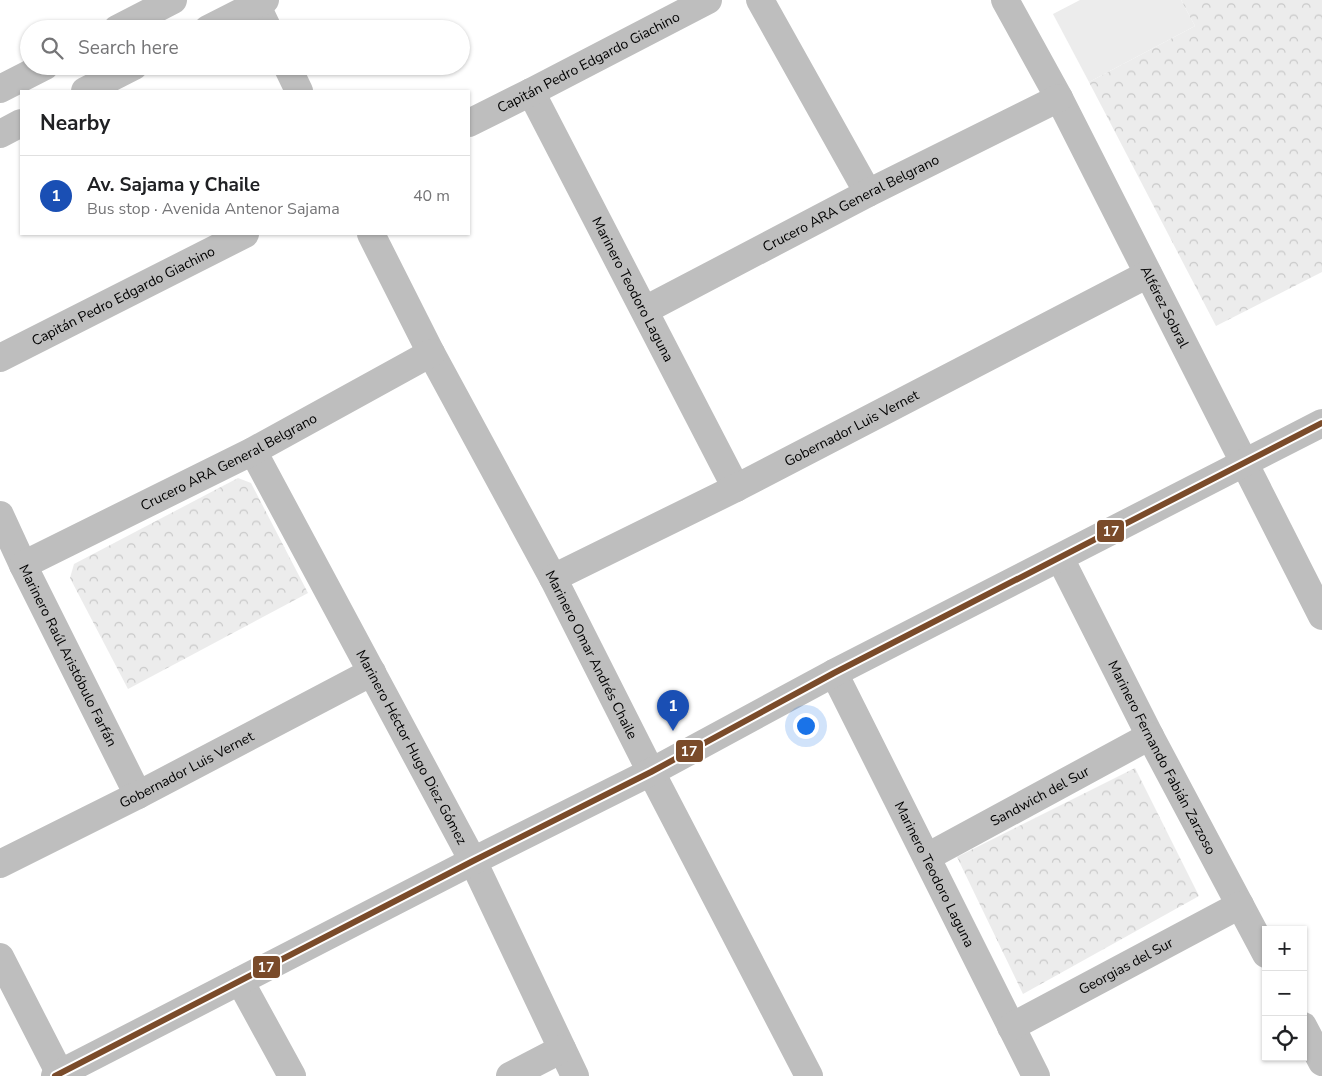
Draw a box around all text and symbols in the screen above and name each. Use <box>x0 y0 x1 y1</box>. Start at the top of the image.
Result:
street label: Capitán Pedro Edgardo Giachino <box>494 7 683 117</box>
search box <box>20 20 470 75</box>
icon: search <box>38 34 66 62</box>
text: Search here <box>78 35 179 61</box>
text: Nearby <box>40 109 110 137</box>
street label: Crucero ARA General Belgrano <box>759 150 943 257</box>
text: Av. Sajama y Chaile <box>87 172 260 198</box>
text: 1 <box>51 185 61 207</box>
text: 40 m <box>413 185 450 207</box>
text: Bus stop · Avenida Antenor Sajama <box>87 198 340 220</box>
street label: Marinero Teodoro Laguna <box>587 214 678 365</box>
street label: Capitán Pedro Edgardo Giachino <box>28 242 218 350</box>
street label: Alférez Sobral <box>1136 263 1194 352</box>
street label: Gobernador Luis Vernet <box>781 386 922 471</box>
street label: Crucero ARA General Belgrano <box>137 409 321 515</box>
line badge: 17 <box>1096 519 1125 543</box>
text: 17 <box>1103 522 1119 541</box>
street label: Marinero Raúl Aristóbulo Farfán <box>14 561 121 750</box>
street label: Marinero Omar Andrés Chaile <box>541 567 642 742</box>
street label: Marinero Héctor Hugo Diez Gómez <box>351 647 472 848</box>
street label: Marinero Fernando Fabián Zarzoso <box>1103 657 1220 858</box>
pin: 1 <box>657 690 689 731</box>
your location <box>793 713 819 739</box>
street label: Gobernador Luis Vernet <box>116 727 257 813</box>
line badge: 17 <box>675 739 704 763</box>
text: 17 <box>681 742 697 761</box>
street label: Sandwich del Sur <box>987 762 1093 831</box>
street label: Marinero Teodoro Laguna <box>890 798 979 951</box>
map controls <box>1262 926 1307 1061</box>
button: + <box>1262 926 1307 971</box>
street label: Georgias del Sur <box>1075 933 1177 999</box>
line badge: 17 <box>252 955 281 979</box>
text: 17 <box>258 958 274 977</box>
button: − <box>1262 971 1307 1016</box>
button: locate <box>1262 1016 1307 1061</box>

